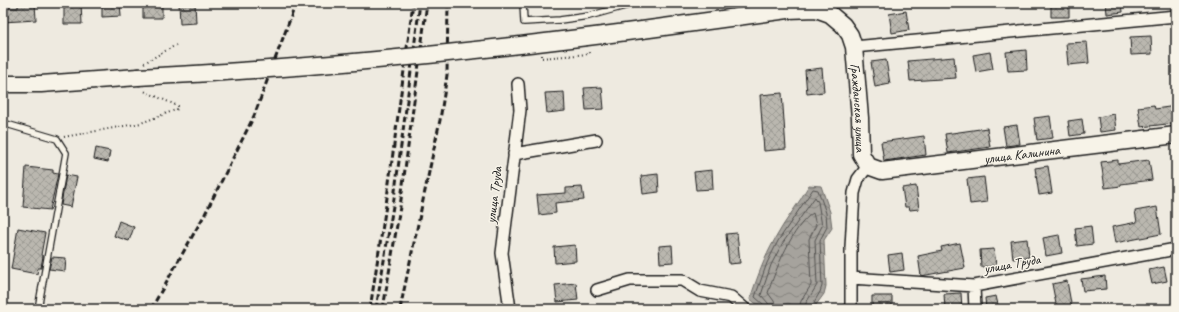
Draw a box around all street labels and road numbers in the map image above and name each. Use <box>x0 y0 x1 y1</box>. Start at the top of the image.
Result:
street label: Гражданская улица <box>847 63 869 153</box>
street label: улица Калинина <box>982 141 1062 167</box>
street label: улица Труда <box>482 164 506 225</box>
street label: улица Труда <box>982 250 1043 277</box>

